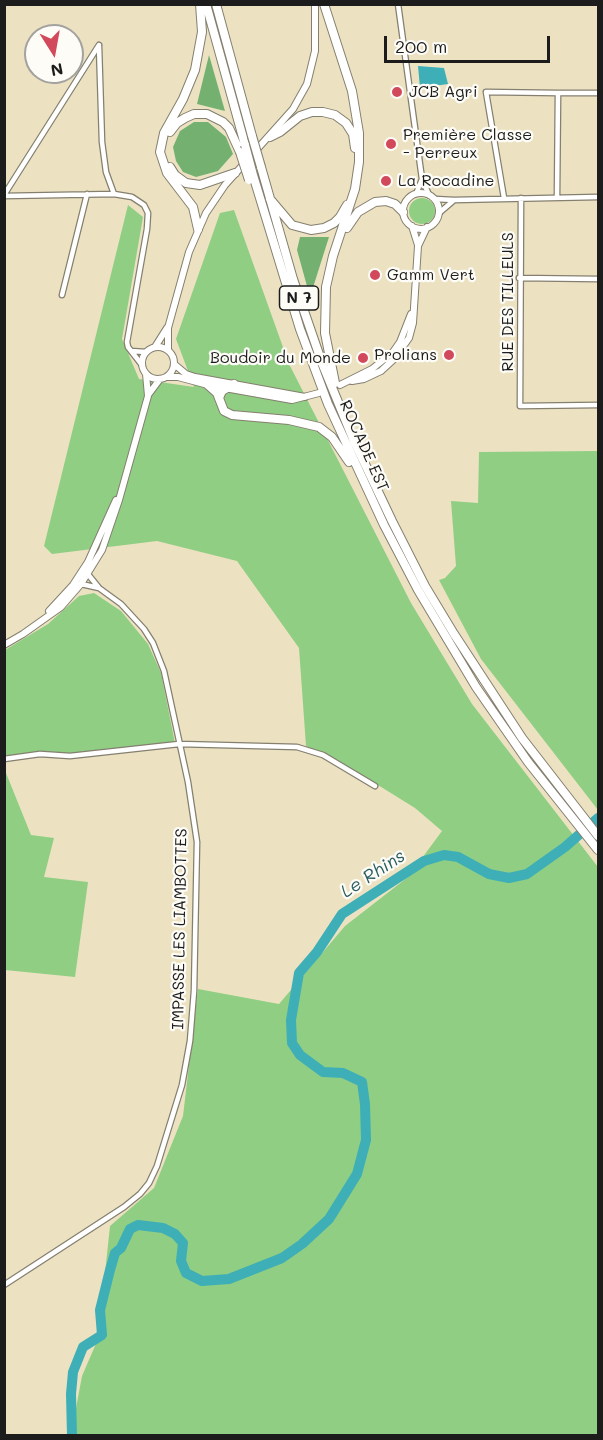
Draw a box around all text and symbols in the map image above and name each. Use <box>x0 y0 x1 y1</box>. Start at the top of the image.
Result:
north arrow <box>24 24 84 84</box>
scale bar <box>387 24 554 62</box>
text: 200 m <box>395 34 447 58</box>
text: N <box>49 59 65 82</box>
place label: JCB Agri <box>409 82 478 102</box>
marker: JCB Agri <box>390 85 404 99</box>
place label: Première Classe - Perreux <box>403 125 532 163</box>
marker: Première Classe - Perreux <box>384 137 398 151</box>
place label: La Rocadine <box>398 171 494 191</box>
marker: La Rocadine <box>379 174 393 188</box>
street label: RUE DES TILLEULS <box>498 232 518 372</box>
place label: Gamm Vert <box>387 265 475 285</box>
marker: Gamm Vert <box>368 268 382 282</box>
road number: N 7 <box>280 286 318 310</box>
place label: Prolians <box>374 345 437 365</box>
place label: Boudoir du Monde <box>210 348 351 368</box>
marker: Prolians <box>442 348 456 362</box>
marker: Boudoir du Monde <box>356 351 370 365</box>
street label: ROCADE EST <box>335 397 393 495</box>
street label: IMPASSE LES LIAMBOTTES <box>169 828 191 1030</box>
water label: Le Rhins <box>337 845 409 903</box>

